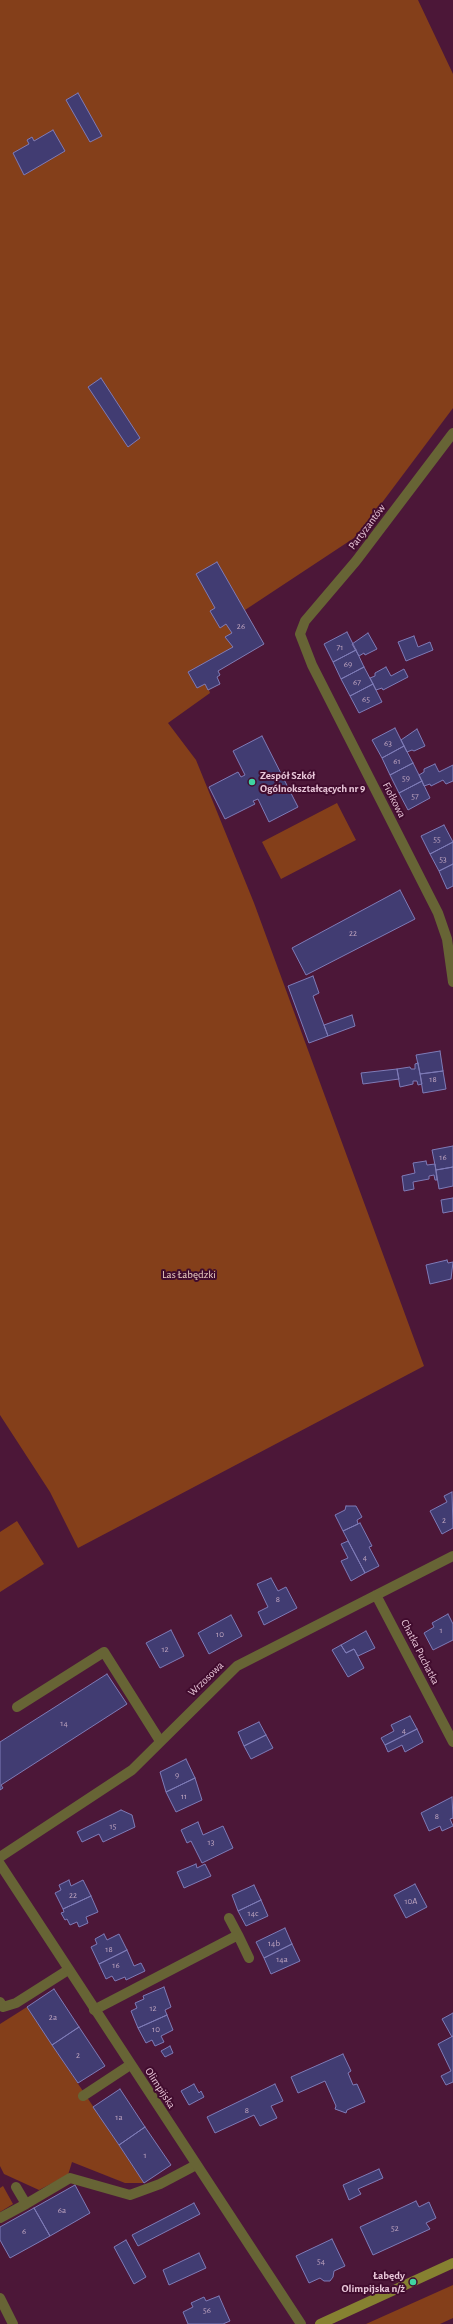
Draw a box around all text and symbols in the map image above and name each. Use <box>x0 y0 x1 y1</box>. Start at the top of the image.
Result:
street label: Partyzantów <box>346 502 388 552</box>
house number: 26 <box>237 621 245 631</box>
house number: 71 <box>337 642 343 652</box>
house number: 69 <box>344 659 352 669</box>
house number: 67 <box>353 677 361 687</box>
house number: 65 <box>362 694 370 704</box>
house number: 63 <box>384 738 392 748</box>
house number: 61 <box>393 756 401 766</box>
place label: Zespół Szkół Ogólnokształcących nr 9 <box>260 769 365 795</box>
house number: 59 <box>402 773 410 783</box>
marker: Zespół Szkół Ogólnokształcących nr 9 <box>247 777 257 787</box>
street label: Fiołkowa <box>379 780 409 820</box>
house number: 57 <box>411 791 419 801</box>
house number: 55 <box>433 834 441 844</box>
house number: 53 <box>439 854 447 864</box>
house number: 22 <box>349 928 357 938</box>
house number: 18 <box>429 1074 437 1084</box>
house number: 16 <box>439 1152 447 1162</box>
park label: Las Łabędzki <box>162 1268 216 1282</box>
house number: 2 <box>442 1515 446 1525</box>
house number: 4 <box>363 1552 367 1562</box>
house number: 8 <box>276 1594 280 1604</box>
street label: Chatka Puchatka <box>398 1617 442 1687</box>
house number: 1 <box>439 1625 443 1635</box>
house number: 10 <box>216 1629 224 1639</box>
house number: 12 <box>161 1644 169 1654</box>
street label: Wrzosowa <box>185 1659 227 1699</box>
house number: 14 <box>60 1718 68 1728</box>
house number: 4 <box>402 1725 406 1735</box>
house number: 9 <box>175 1770 179 1780</box>
house number: 11 <box>181 1791 187 1801</box>
house number: 8 <box>435 1811 439 1821</box>
house number: 15 <box>110 1821 116 1831</box>
house number: 13 <box>208 1837 214 1847</box>
house number: 22 <box>69 1890 77 1900</box>
house number: 10A <box>404 1896 418 1906</box>
house number: 14c <box>248 1908 258 1918</box>
house number: 14b <box>268 1938 280 1948</box>
house number: 18 <box>105 1944 113 1954</box>
house number: 14a <box>276 1954 288 1964</box>
house number: 16 <box>112 1960 120 1970</box>
house number: 12 <box>149 2003 157 2013</box>
house number: 2a <box>49 2012 57 2022</box>
house number: 10 <box>152 2024 160 2034</box>
house number: 2 <box>76 2050 80 2060</box>
street label: Olimpijska <box>142 2065 178 2111</box>
house number: 8 <box>245 2105 249 2115</box>
house number: 1a <box>115 2112 123 2122</box>
house number: 1 <box>143 2150 147 2160</box>
house number: 6a <box>58 2205 66 2215</box>
house number: 52 <box>391 2223 399 2233</box>
house number: 6 <box>22 2226 26 2236</box>
house number: 54 <box>317 2256 325 2266</box>
place label: Łabędy Olimpijska n/ż <box>342 2269 405 2295</box>
marker: Łabędy Olimpijska n/ż <box>408 2277 418 2287</box>
house number: 56 <box>203 2305 211 2315</box>

